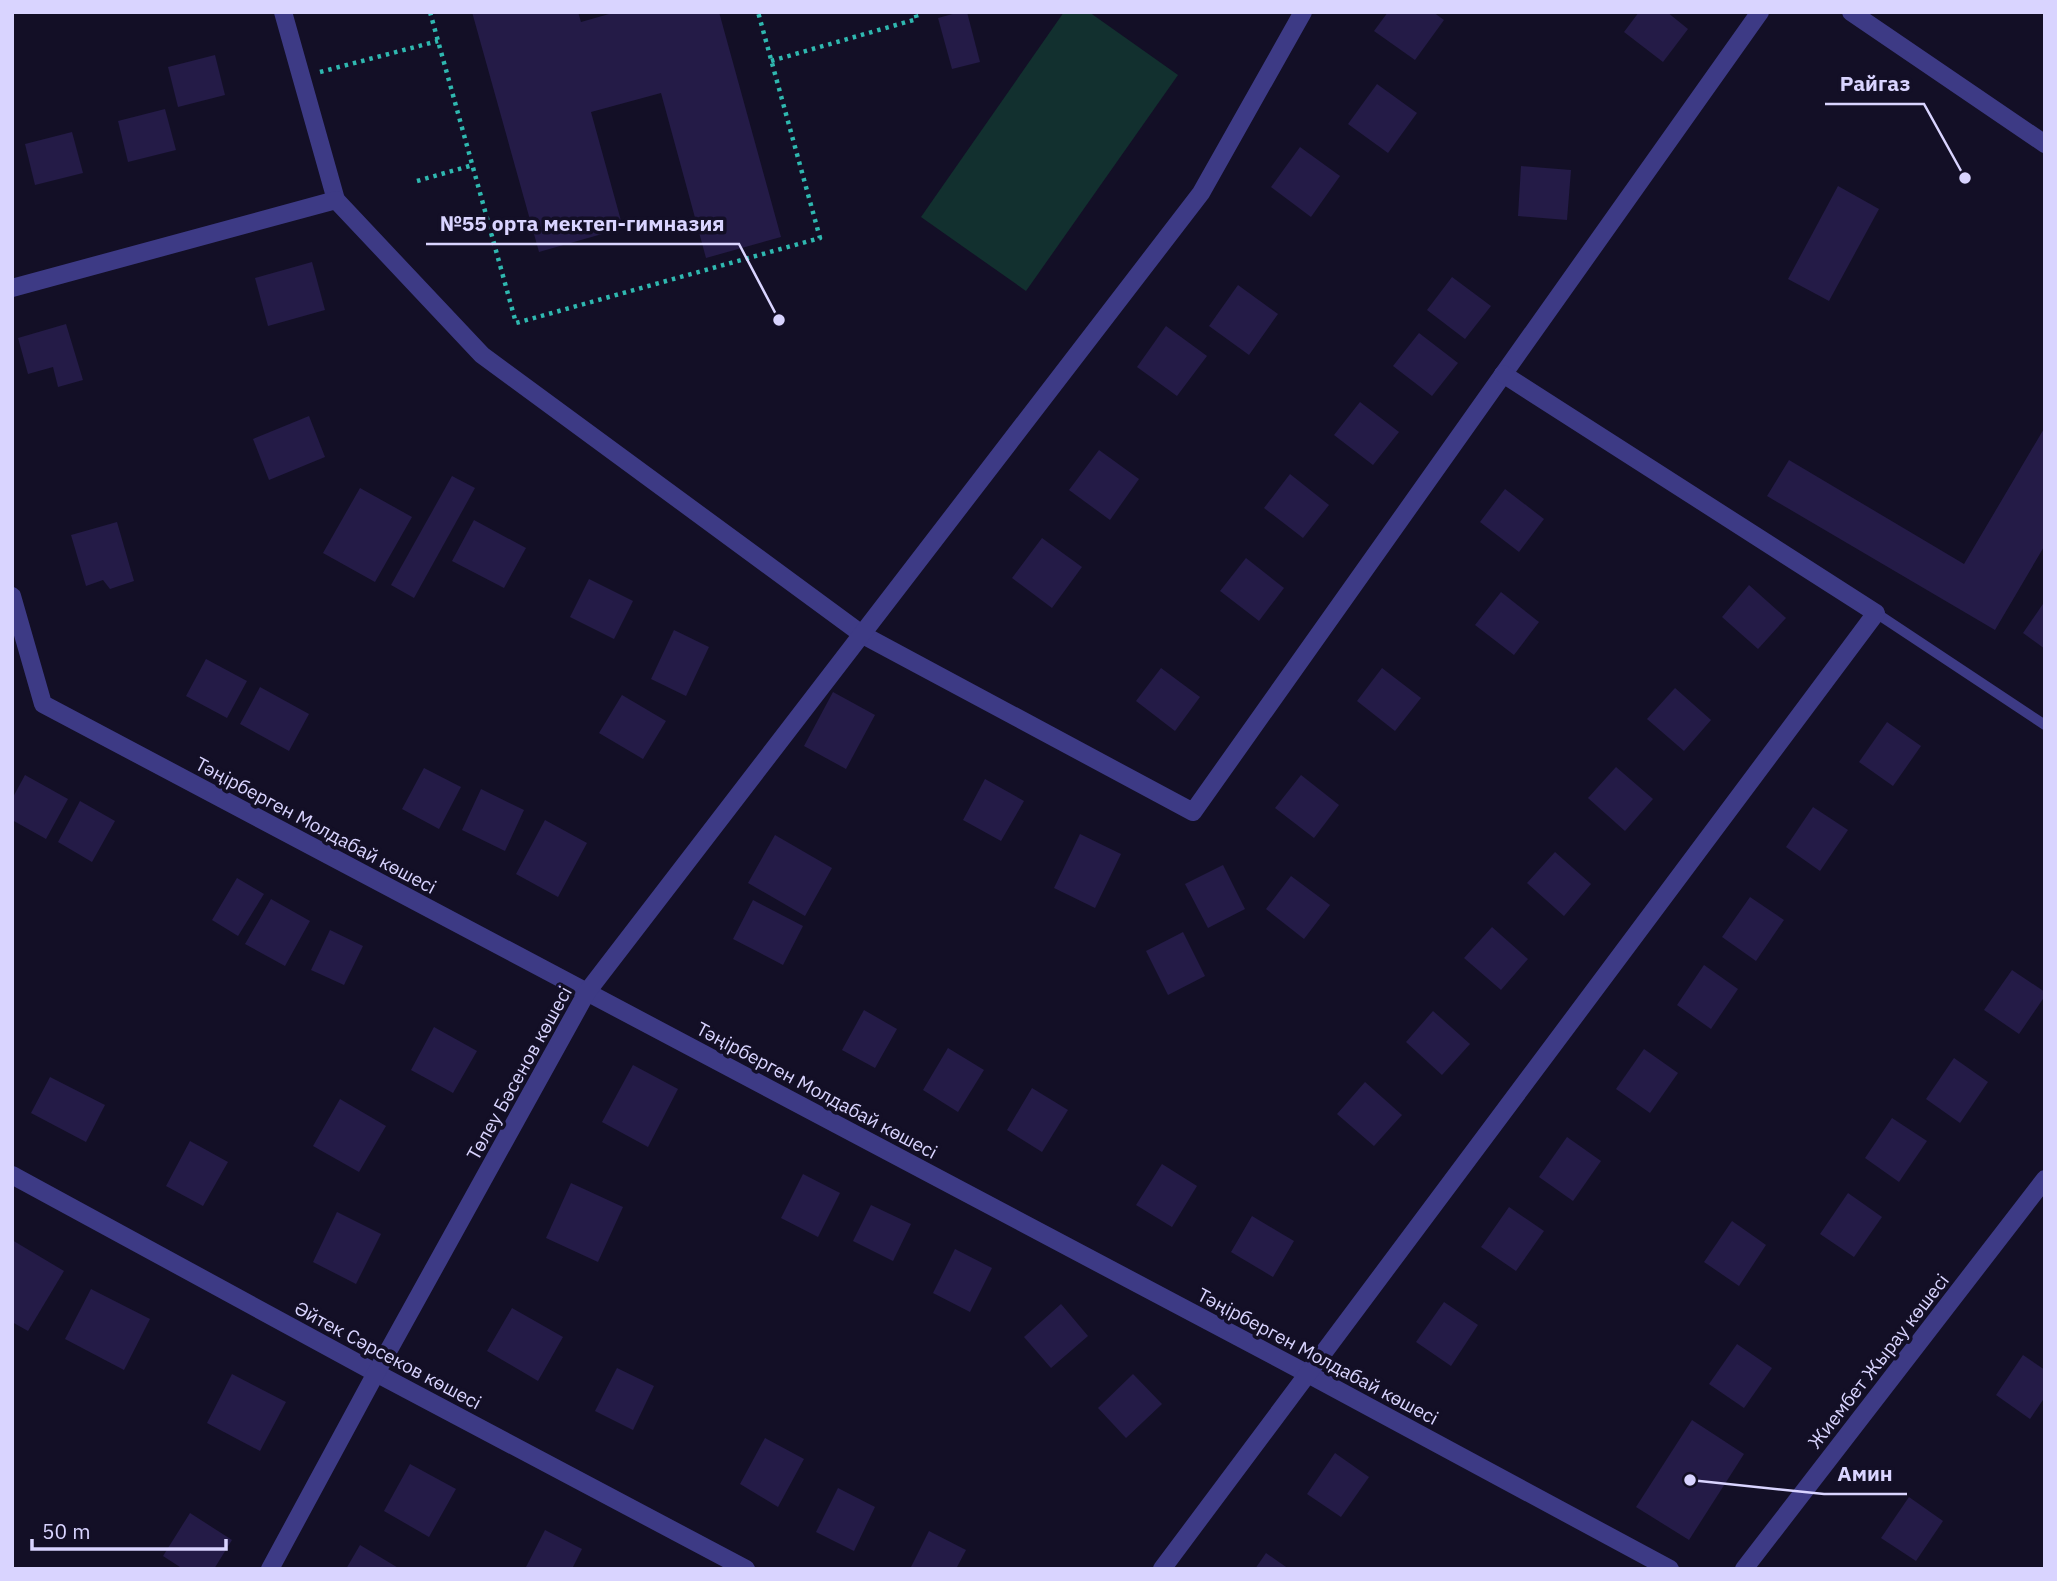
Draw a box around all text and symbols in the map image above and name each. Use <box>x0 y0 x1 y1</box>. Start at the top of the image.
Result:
callout: Райгаз <box>1825 62 1924 104</box>
text: Райгаз <box>1840 69 1910 97</box>
callout: №55 орта мектеп-гимназия <box>426 202 739 244</box>
text: №55 орта мектеп-гимназия <box>439 209 725 237</box>
street label: Тәңірберген Молдабай көшесі <box>191 751 441 899</box>
street label: Төлеу Бәсенов көшесі <box>461 982 577 1164</box>
street label: Тәңірберген Молдабай көшесі <box>692 1016 942 1164</box>
street label: Жиембет Жырау көшесі <box>1802 1269 1954 1453</box>
street label: Тәңірберген Молдабай көшесі <box>1193 1282 1443 1430</box>
street label: Әйтек Сәрсеков көшесі <box>290 1295 486 1415</box>
callout: Амин <box>1824 1452 1907 1494</box>
text: Амин <box>1837 1459 1893 1487</box>
scale bar <box>32 1508 226 1552</box>
text: 50 m <box>42 1517 91 1545</box>

